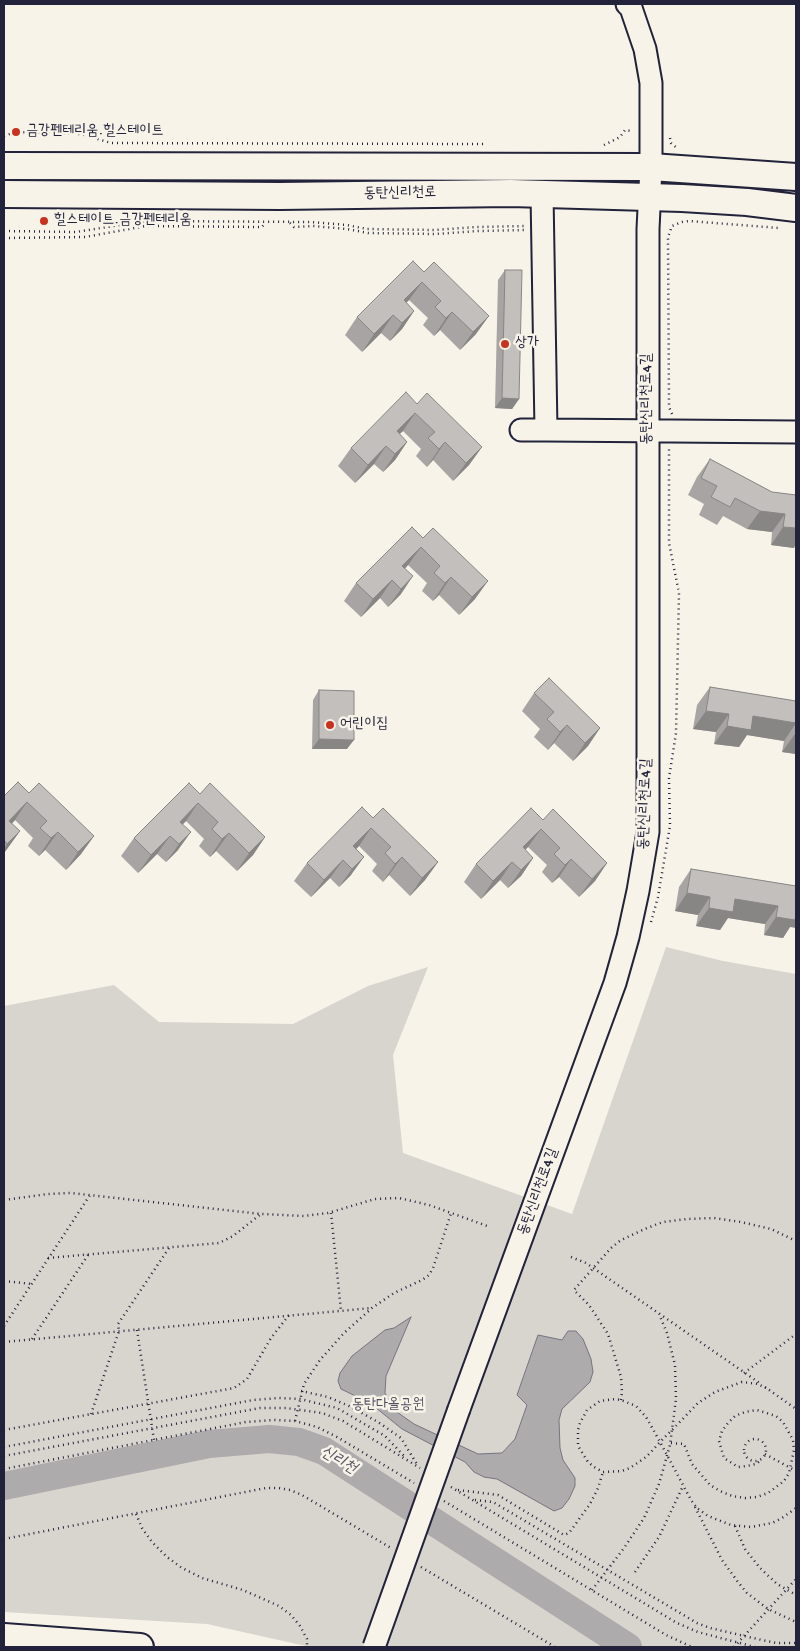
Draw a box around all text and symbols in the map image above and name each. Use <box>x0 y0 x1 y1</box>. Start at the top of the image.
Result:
place label: 금강펜테리움.힐스테이트 <box>26 123 163 141</box>
marker: 금강펜테리움.힐스테이트 <box>10 126 22 138</box>
street label: 동탄신리천로 <box>364 184 436 204</box>
place label: 힐스테이트.금강펜테리움 <box>54 212 191 230</box>
marker: 힐스테이트.금강펜테리움 <box>38 215 50 227</box>
place label: 상가 <box>515 335 539 353</box>
marker: 상가 <box>499 338 511 350</box>
street label: 동탄신리천로4길 <box>639 353 657 445</box>
place label: 어린이집 <box>340 716 388 734</box>
marker: 어린이집 <box>324 719 336 731</box>
street label: 동탄신리천로4길 <box>635 758 657 850</box>
street label: 동탄신리천로4길 <box>515 1146 563 1238</box>
park label: 동탄다올공원 <box>352 1397 424 1415</box>
water label: 신리천 <box>317 1443 359 1479</box>

